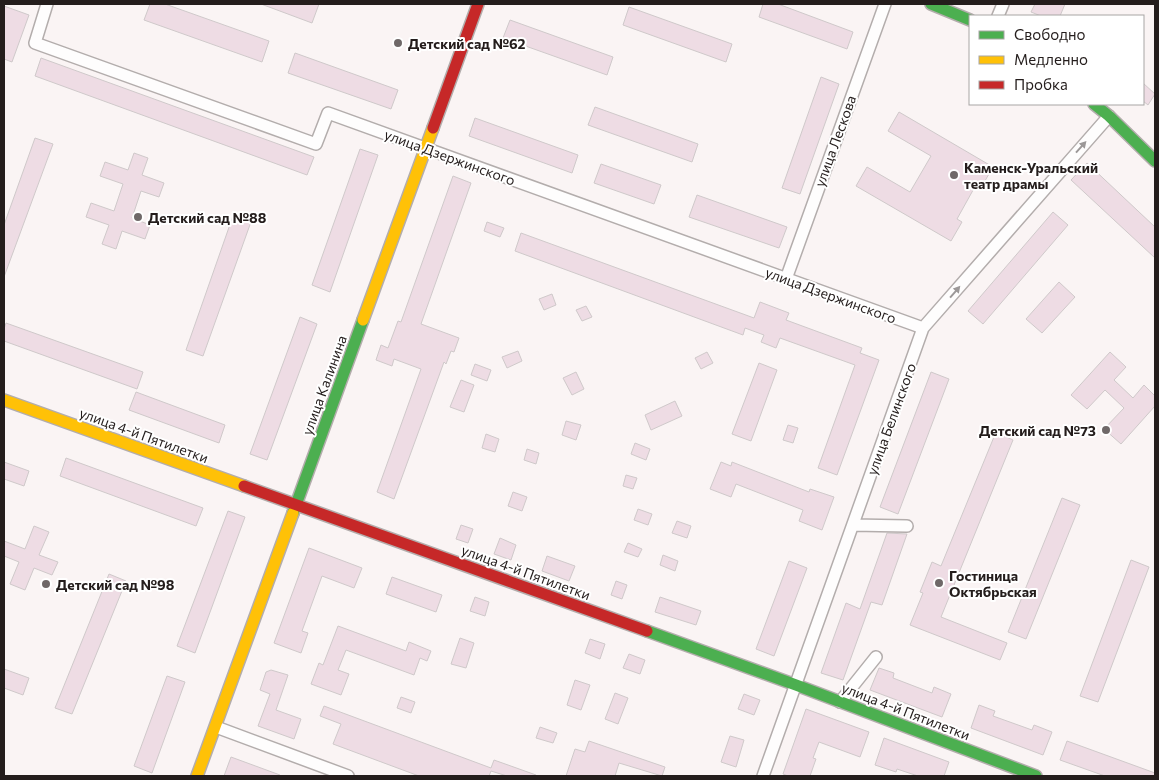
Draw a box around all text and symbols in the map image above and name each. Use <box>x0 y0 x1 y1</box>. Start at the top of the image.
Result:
legend <box>969 15 1144 105</box>
text: Свободно <box>1014 25 1085 43</box>
place label: Детский сад №62 <box>408 35 526 52</box>
marker: Детский сад №62 <box>392 37 404 49</box>
text: Медленно <box>1014 50 1088 68</box>
text: Пробка <box>1014 75 1068 93</box>
street label: улица Лескова <box>811 93 859 189</box>
street label: улица Дзержинского <box>382 125 518 189</box>
one-way arrow <box>1075 142 1087 154</box>
place label: Каменск-Уральский театр драмы <box>964 159 1098 192</box>
marker: Каменск-Уральский театр драмы <box>948 169 960 181</box>
place label: Детский сад №88 <box>148 209 267 226</box>
marker: Детский сад №88 <box>132 211 144 223</box>
street label: улица Дзержинского <box>763 263 899 327</box>
one-way arrow <box>949 286 961 298</box>
street label: улица Калинина <box>298 333 350 437</box>
street label: улица Белинского <box>863 361 919 477</box>
street label: улица 4-й Пятилетки <box>77 404 211 466</box>
place label: Детский сад №73 <box>979 422 1096 439</box>
marker: Детский сад №73 <box>1100 424 1112 436</box>
street label: улица 4-й Пятилетки <box>459 541 593 603</box>
place label: Гостиница Октябрьская <box>949 567 1037 600</box>
place label: Детский сад №98 <box>56 576 175 593</box>
marker: Гостиница Октябрьская <box>933 577 945 589</box>
marker: Детский сад №98 <box>40 578 52 590</box>
street label: улица 4-й Пятилетки <box>839 679 973 743</box>

